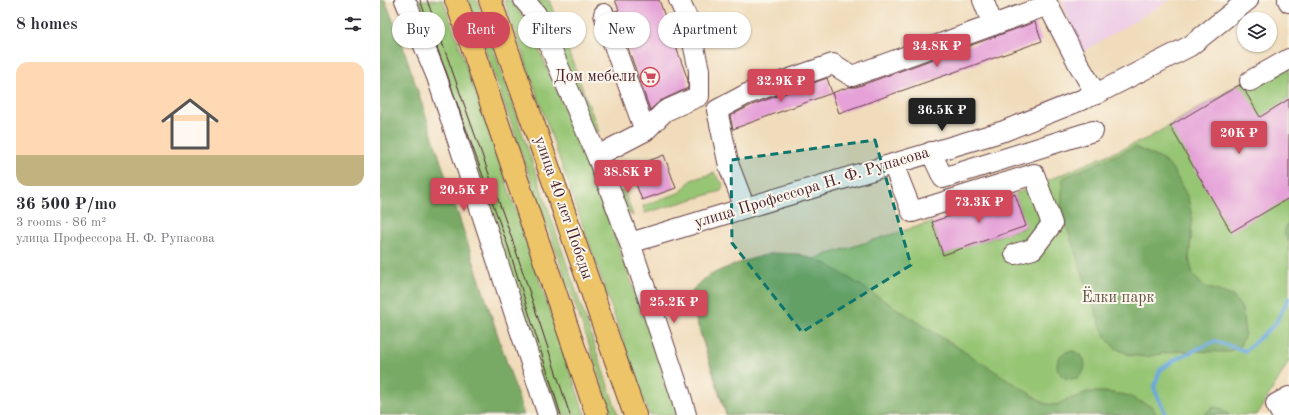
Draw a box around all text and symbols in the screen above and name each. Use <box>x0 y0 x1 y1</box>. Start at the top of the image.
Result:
chip: Buy <box>392 12 445 48</box>
chip: Rent <box>453 12 510 48</box>
chip: Filters <box>518 12 586 48</box>
chip: New <box>594 12 650 48</box>
chip: Apartment <box>658 12 751 48</box>
map controls <box>1237 12 1277 52</box>
button: layers <box>1237 12 1277 52</box>
icon: filters <box>342 13 364 35</box>
text: 8 homes <box>16 16 78 33</box>
pin: 34.8K ₽ <box>900 34 974 68</box>
text: 34.8K ₽ <box>912 40 962 53</box>
supermarket icon: Дом мебели <box>639 66 661 88</box>
place label: Дом мебели <box>554 69 636 85</box>
pin: 32.9K ₽ <box>744 69 818 103</box>
text: 32.9K ₽ <box>756 75 806 88</box>
icon: home <box>154 88 226 160</box>
pin: 36.5K ₽ <box>905 98 979 132</box>
text: 36.5K ₽ <box>917 104 967 117</box>
pin: 20K ₽ <box>1211 121 1267 155</box>
text: 20K ₽ <box>1220 127 1258 140</box>
street label: улица 40 лет Победы <box>531 134 595 282</box>
street label: улица Профессора Н. Ф. Рупасова <box>693 145 931 231</box>
pin: 38.8K ₽ <box>591 160 665 194</box>
text: 38.8K ₽ <box>603 166 653 179</box>
pin: 20.5K ₽ <box>427 178 501 212</box>
text: 20.5K ₽ <box>439 184 489 197</box>
pin: 73.3K ₽ <box>942 190 1016 224</box>
text: 36 500 ₽/mo <box>16 196 117 213</box>
text: 73.3K ₽ <box>954 196 1004 209</box>
text: 3 rooms · 86 m² <box>16 216 106 229</box>
text: улица Профессора Н. Ф. Рупасова <box>16 232 215 245</box>
park label: Ёлки парк <box>1081 286 1155 306</box>
pin: 25.2K ₽ <box>637 290 711 324</box>
text: 25.2K ₽ <box>649 296 699 309</box>

